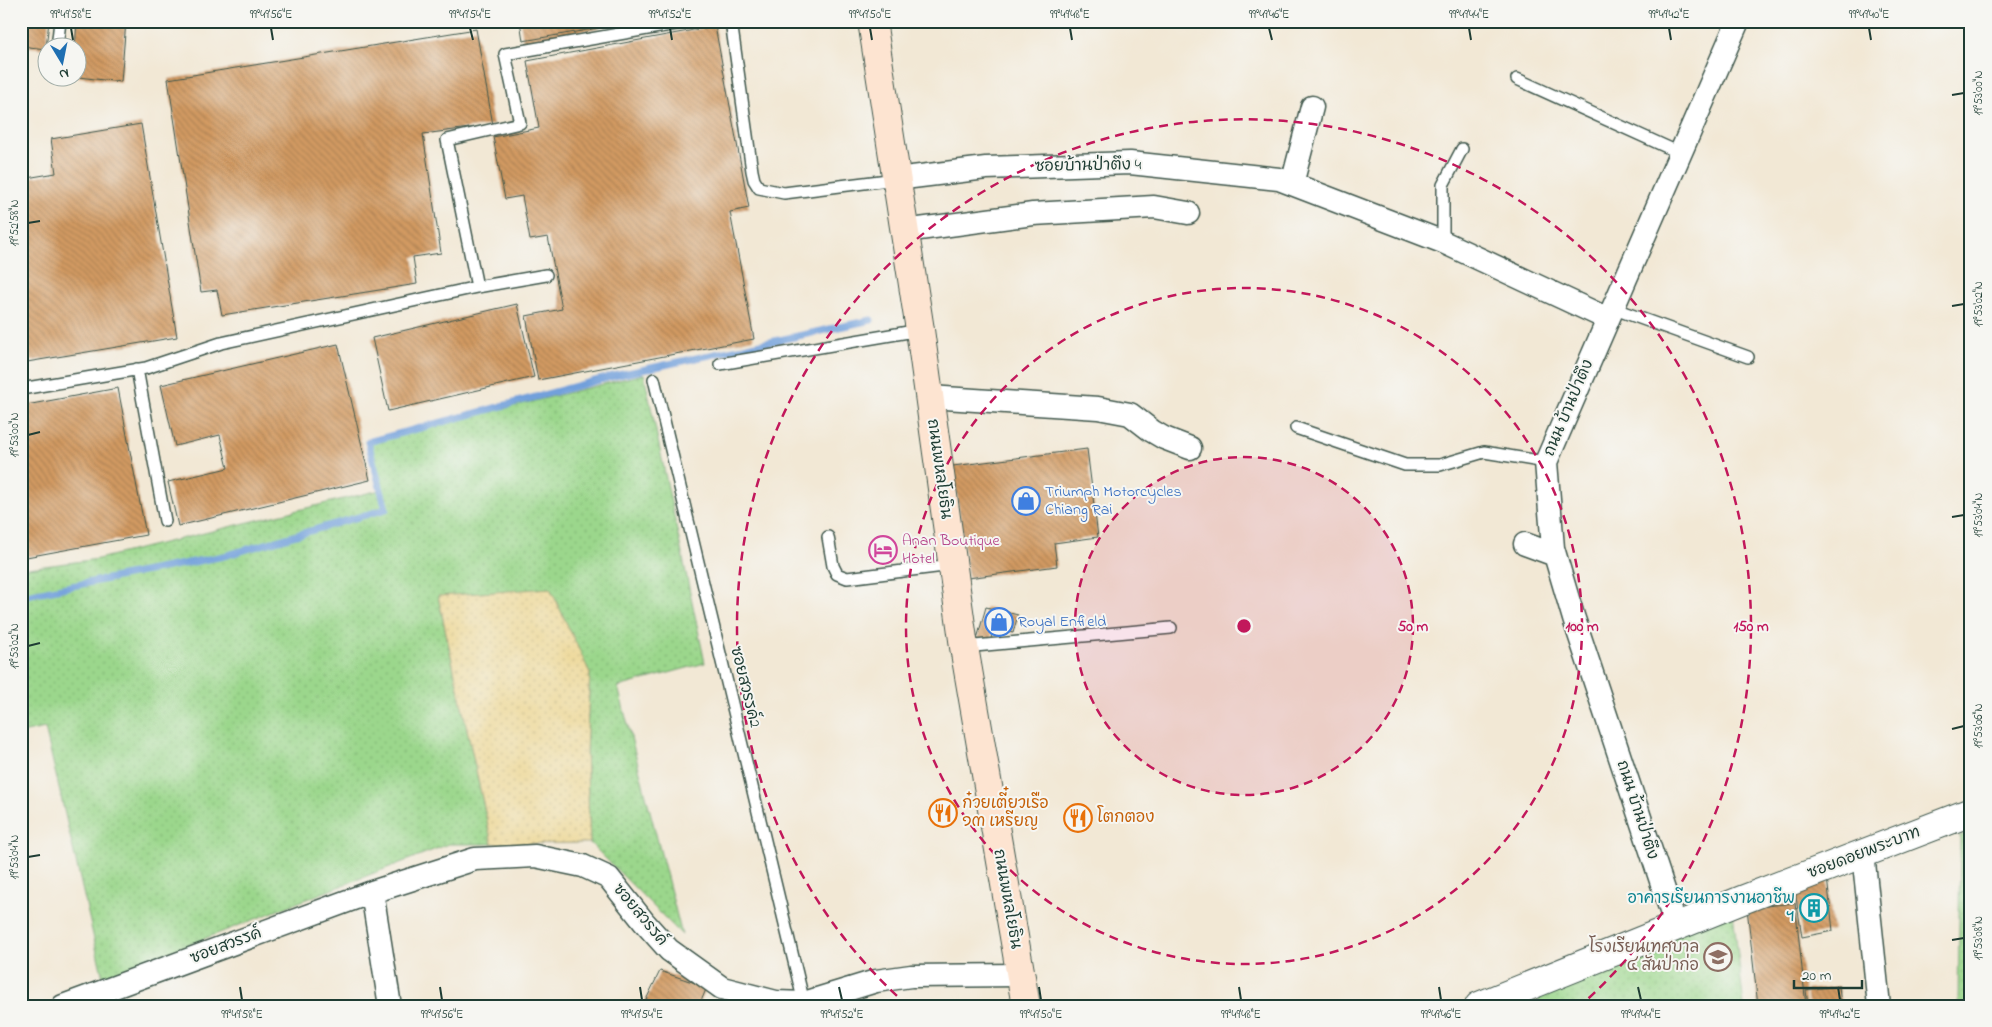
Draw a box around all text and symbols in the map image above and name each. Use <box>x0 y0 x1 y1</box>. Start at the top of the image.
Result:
text: 99°49'58"E <box>50 6 92 24</box>
text: 99°49'56"E <box>250 6 292 24</box>
text: 99°49'54"E <box>449 6 491 24</box>
text: 99°49'52"E <box>648 6 692 24</box>
text: 99°49'50"E <box>849 6 891 24</box>
text: 99°49'48"E <box>1050 6 1090 24</box>
text: 99°49'46"E <box>1249 6 1289 24</box>
text: 99°49'44"E <box>1449 6 1489 24</box>
text: 99°49'42"E <box>1648 6 1690 24</box>
text: 99°49'40"E <box>1849 6 1889 24</box>
north arrow <box>38 38 88 88</box>
text: N <box>58 62 70 84</box>
text: 19°53'00"N <box>1970 70 1988 116</box>
street label: ซอยบ้านป่าตึง 4 <box>1034 152 1142 179</box>
text: 19°52'58"N <box>6 199 24 247</box>
text: 19°53'02"N <box>1970 281 1988 327</box>
street label: ถนน บ้านป่าตึง <box>1537 356 1600 460</box>
text: 19°53'00"N <box>6 412 24 458</box>
street label: ถนนพหลโยธิน <box>920 417 959 521</box>
place label: Triumph Motorcycles Chiang Rai <box>1045 480 1182 522</box>
shop icon: Triumph Motorcycles Chiang Rai <box>1011 486 1041 516</box>
text: 19°53'04"N <box>1970 493 1988 537</box>
place label: Anan Boutique Hotel <box>902 529 1000 571</box>
hotel icon: Anan Boutique Hotel <box>868 535 898 565</box>
shop icon: Royal Enfield <box>984 607 1014 637</box>
place label: Royal Enfield <box>1018 610 1106 634</box>
text: 50 m <box>1398 616 1429 638</box>
text: 100 m <box>1565 616 1599 638</box>
text: 150 m <box>1733 616 1769 638</box>
centre of rings <box>1235 617 1253 635</box>
text: 19°53'02"N <box>6 623 24 669</box>
street label: ซอยสวรรค์2 <box>723 644 768 730</box>
text: 19°53'06"N <box>1970 703 1988 749</box>
street label: ถนน บ้านป่าตึง <box>1610 757 1665 863</box>
place label: ก๋วยเตี๋ยวเรือ ๑๓ เหรียญ <box>962 786 1049 834</box>
restaurant icon: ก๋วยเตี๋ยวเรือ ๑๓ เหรียญ <box>928 798 958 828</box>
restaurant icon: โตกตอง <box>1063 803 1093 833</box>
place label: โตกตอง <box>1097 805 1154 830</box>
street label: ซอยดอยพระบาท <box>1804 820 1924 886</box>
text: 19°53'04"N <box>6 835 24 879</box>
street label: ถนนพหลโยธิน <box>986 847 1029 951</box>
street label: ซอยสวรรค์ <box>607 878 674 952</box>
place label: อาคารเรียนการงานอาชีพ ฯ <box>1627 887 1795 929</box>
building icon: อาคารเรียนการงานอาชีพ ฯ <box>1799 893 1829 923</box>
text: 19°53'08"N <box>1970 916 1988 960</box>
street label: ซอยสวรรค์ <box>186 920 266 971</box>
place label: โรงเรียนเทศบาล ๔ สันป่าก่อ <box>1589 935 1699 978</box>
school or university icon: โรงเรียนเทศบาล ๔ สันป่าก่อ <box>1703 942 1733 972</box>
scale bar <box>1794 957 1862 989</box>
text: 20 m <box>1802 965 1832 987</box>
text: 99°49'58"E <box>221 1006 263 1024</box>
text: 99°49'56"E <box>421 1006 463 1024</box>
text: 99°49'54"E <box>621 1006 663 1024</box>
text: 99°49'52"E <box>820 1006 864 1024</box>
text: 99°49'50"E <box>1020 1006 1062 1024</box>
text: 99°49'48"E <box>1221 1006 1261 1024</box>
text: 99°49'46"E <box>1421 1006 1461 1024</box>
text: 99°49'44"E <box>1621 1006 1661 1024</box>
text: 99°49'42"E <box>1819 1006 1861 1024</box>

